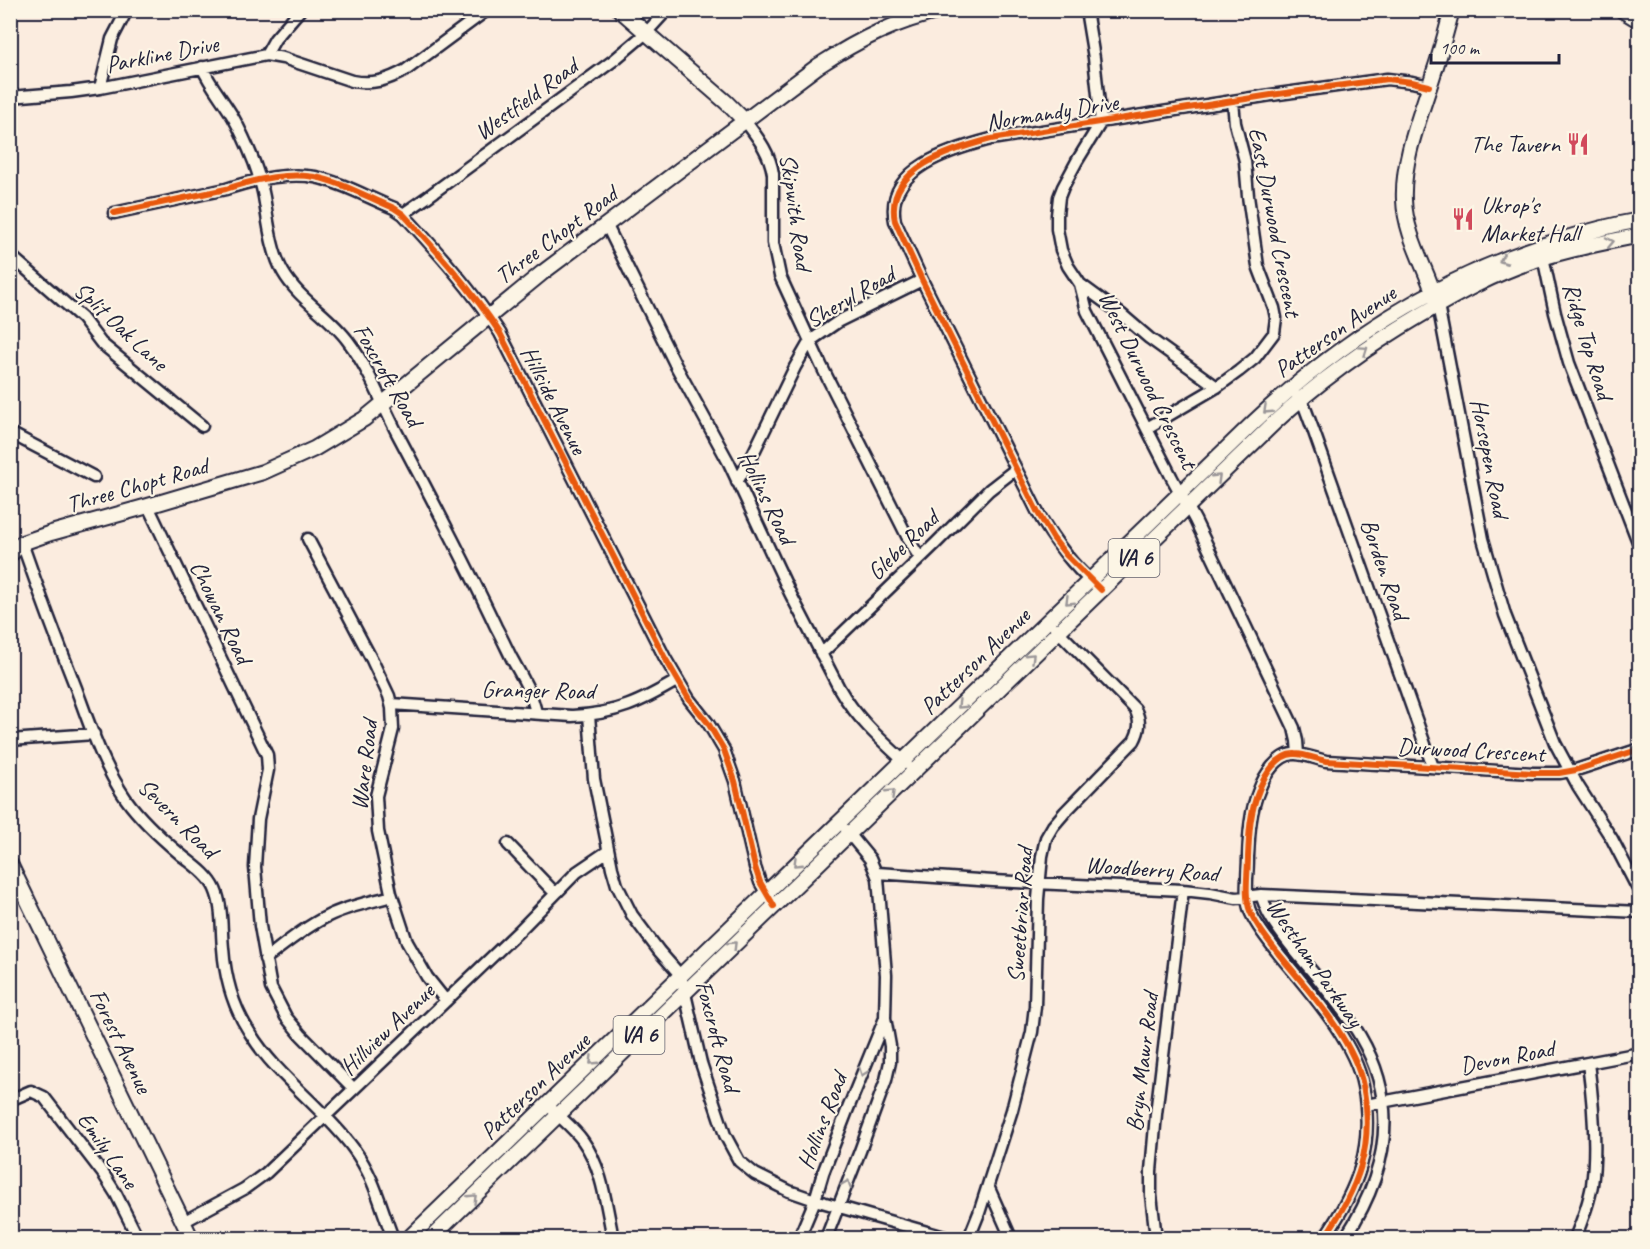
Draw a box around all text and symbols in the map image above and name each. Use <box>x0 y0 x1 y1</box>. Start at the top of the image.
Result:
scale bar <box>1431 27 1558 65</box>
street label: Parkline Drive <box>103 28 223 80</box>
text: 100 m <box>1440 37 1481 59</box>
street label: Westfield Road <box>468 49 586 147</box>
street label: Normandy Drive <box>984 86 1122 137</box>
street label: East Durwood Crescent <box>1242 125 1308 321</box>
place label: The Tavern <box>1471 129 1561 159</box>
restaurant icon: The Tavern <box>1565 131 1591 157</box>
street label: Skipwith Road <box>773 152 819 276</box>
street label: Three Chopt Road <box>489 177 626 291</box>
place label: Ukrop's Market Hall <box>1481 190 1583 248</box>
restaurant icon: Ukrop's Market Hall <box>1450 206 1476 232</box>
one-way arrow <box>1605 236 1615 249</box>
one-way arrow <box>1498 253 1509 265</box>
street label: Sheryl Road <box>800 258 903 335</box>
street label: Split Oak Lane <box>68 275 176 379</box>
street label: Patterson Avenue <box>1268 277 1403 384</box>
street label: Ridge Top Road <box>1556 279 1621 406</box>
street label: West Durwood Crescent <box>1092 286 1205 476</box>
street label: Foxcroft Road <box>347 318 431 435</box>
street label: Hillside Avenue <box>514 341 595 461</box>
one-way arrow <box>1358 346 1368 358</box>
street label: Horsepen Road <box>1464 396 1517 523</box>
one-way arrow <box>1263 403 1273 414</box>
street label: Hollins Road <box>732 445 804 552</box>
street label: Three Chopt Road <box>63 450 215 519</box>
one-way arrow <box>1209 474 1220 485</box>
street label: Glebe Road <box>861 501 948 586</box>
street label: Borden Road <box>1354 515 1417 627</box>
road number: VA 6 <box>1108 539 1160 577</box>
street label: Chowan Road <box>183 556 260 671</box>
one-way arrow <box>1066 594 1076 605</box>
street label: Patterson Avenue <box>914 600 1038 721</box>
one-way arrow <box>1024 654 1035 665</box>
street label: Granger Road <box>481 674 598 706</box>
one-way arrow <box>958 698 968 709</box>
street label: Ware Road <box>344 715 385 812</box>
street label: Durwood Crescent <box>1397 731 1547 769</box>
street label: Severn Road <box>132 772 227 867</box>
one-way arrow <box>884 789 895 800</box>
street label: Sweetbriar Road <box>1000 843 1040 984</box>
street label: Woodberry Road <box>1084 849 1223 889</box>
one-way arrow <box>794 856 805 867</box>
street label: Westham Parkway <box>1260 893 1371 1034</box>
one-way arrow <box>726 942 737 953</box>
street label: Hillview Avenue <box>333 975 442 1081</box>
street label: Foxcroft Road <box>689 977 748 1098</box>
street label: Forest Avenue <box>83 984 160 1100</box>
street label: Bryn Mawr Road <box>1119 987 1166 1133</box>
road number: VA 6 <box>614 1016 664 1054</box>
street label: Patterson Avenue <box>474 1025 598 1146</box>
street label: Devon Road <box>1457 1033 1560 1081</box>
one-way arrow <box>590 1053 601 1064</box>
street label: Hollins Road <box>790 1065 855 1173</box>
one-way arrow <box>858 1066 870 1077</box>
street label: Emily Lane <box>71 1106 147 1196</box>
one-way arrow <box>840 1179 852 1190</box>
one-way arrow <box>466 1194 476 1205</box>

